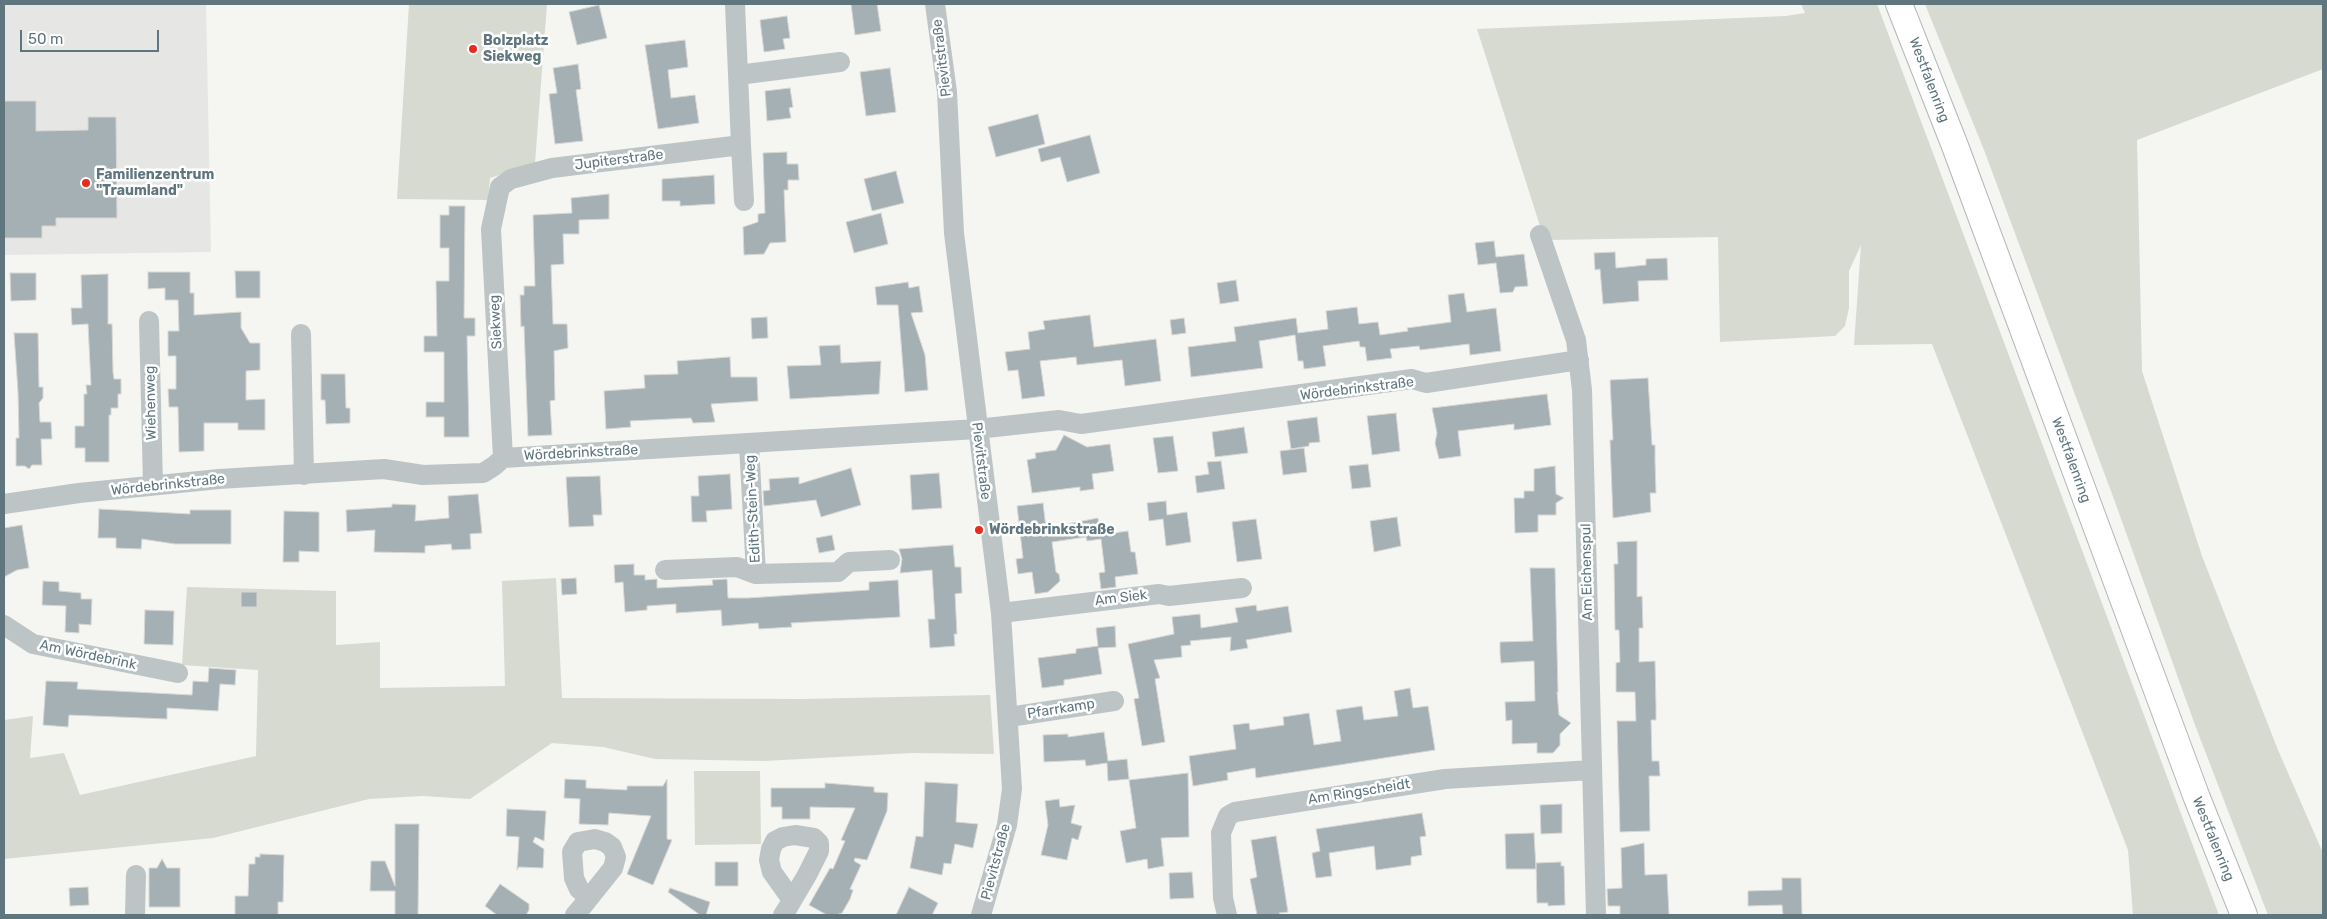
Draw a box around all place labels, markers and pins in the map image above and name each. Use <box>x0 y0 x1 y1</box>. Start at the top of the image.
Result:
place label: Bolzplatz Siekweg <box>483 33 548 65</box>
marker: Bolzplatz Siekweg <box>467 43 479 55</box>
place label: Familienzentrum "Traumland" <box>96 167 214 200</box>
marker: Familienzentrum "Traumland" <box>80 177 92 189</box>
place label: Wördebrinkstraße <box>989 522 1115 538</box>
marker: Wördebrinkstraße <box>973 524 985 536</box>

